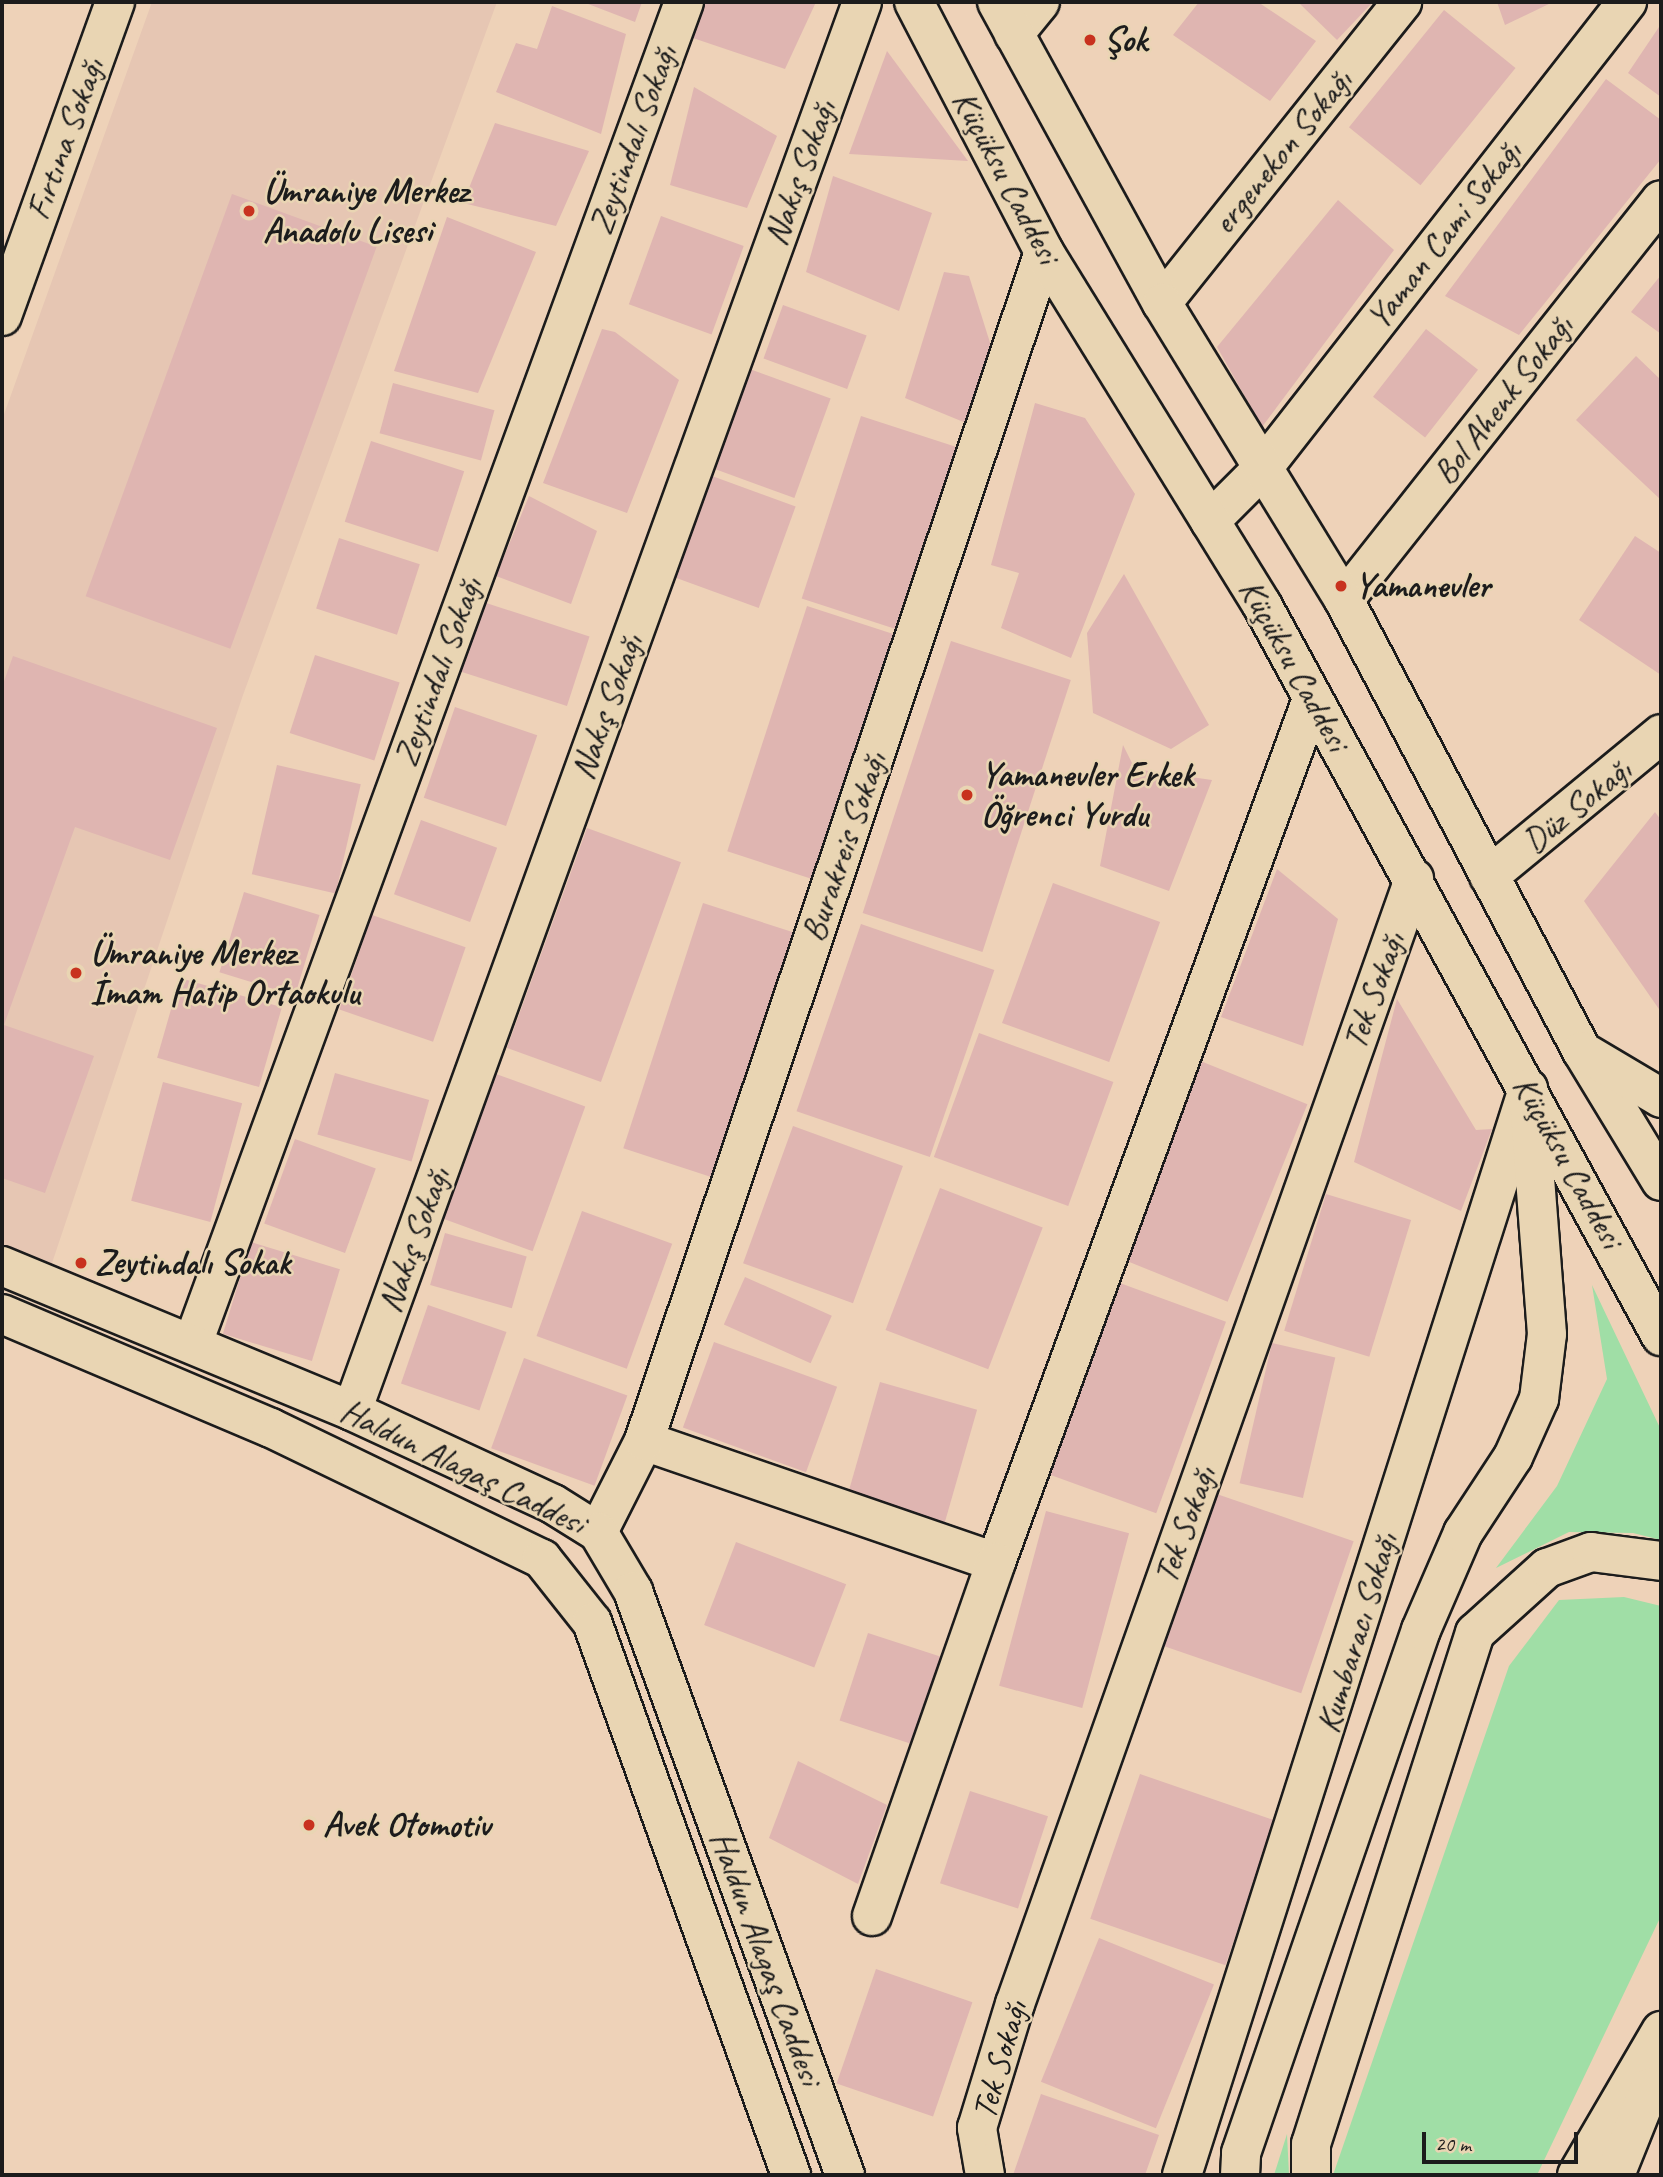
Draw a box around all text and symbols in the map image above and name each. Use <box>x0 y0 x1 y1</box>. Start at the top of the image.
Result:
place label: Şok <box>1104 19 1147 61</box>
marker: Şok <box>1082 32 1098 48</box>
street label: Zeytindalı Sokağı <box>579 40 687 240</box>
street label: Fırtına Sokağı <box>17 53 113 225</box>
street label: ergenekon Sokağı <box>1203 61 1361 243</box>
street label: Küçüksu Caddesi <box>943 83 1069 271</box>
street label: Nakış Sokağı <box>754 95 846 251</box>
street label: Yaman Cami Sokağı <box>1357 132 1531 338</box>
place label: Ümraniye Merkez Anadolu Lisesi <box>263 170 469 252</box>
marker: Ümraniye Merkez Anadolu Lisesi <box>241 203 257 219</box>
street label: Bol Ahenk Sokağı <box>1424 308 1582 492</box>
place label: Yamanevler <box>1355 565 1490 607</box>
street label: Küçüksu Caddesi <box>1229 571 1359 759</box>
street label: Zeytindalı Sokağı <box>384 572 492 772</box>
marker: Yamanevler <box>1333 578 1349 594</box>
street label: Nakış Sokağı <box>561 629 653 785</box>
street label: Burakreis Sokağı <box>792 747 896 947</box>
street label: Düz Sokağı <box>1514 750 1640 862</box>
place label: Yamanevler Erkek Öğrenci Yurdu <box>981 754 1194 836</box>
marker: Yamanevler Erkek Öğrenci Yurdu <box>959 787 975 803</box>
street label: Tek Sokağı <box>1334 927 1414 1055</box>
place label: Ümraniye Merkez İmam Hatip Ortaokulu <box>90 932 361 1014</box>
marker: Ümraniye Merkez İmam Hatip Ortaokulu <box>68 965 84 981</box>
street label: Küçüksu Caddesi <box>1503 1068 1633 1256</box>
street label: Nakış Sokağı <box>368 1162 460 1318</box>
place label: Zeytindalı Sokak <box>95 1242 290 1284</box>
marker: Zeytindalı Sokak <box>73 1255 89 1271</box>
street label: Haldun Alagaş Caddesi <box>334 1390 592 1544</box>
street label: Tek Sokağı <box>1145 1461 1225 1589</box>
street label: Kumbaracı Sokağı <box>1307 1528 1407 1738</box>
place label: Avek Otomotiv <box>323 1804 492 1846</box>
marker: Avek Otomotiv <box>301 1817 317 1833</box>
street label: Haldun Alagaş Caddesi <box>701 1826 831 2090</box>
street label: Tek Sokağı <box>963 1996 1037 2124</box>
scale bar <box>1425 2118 1581 2162</box>
text: 20 m <box>1435 2131 1471 2157</box>

